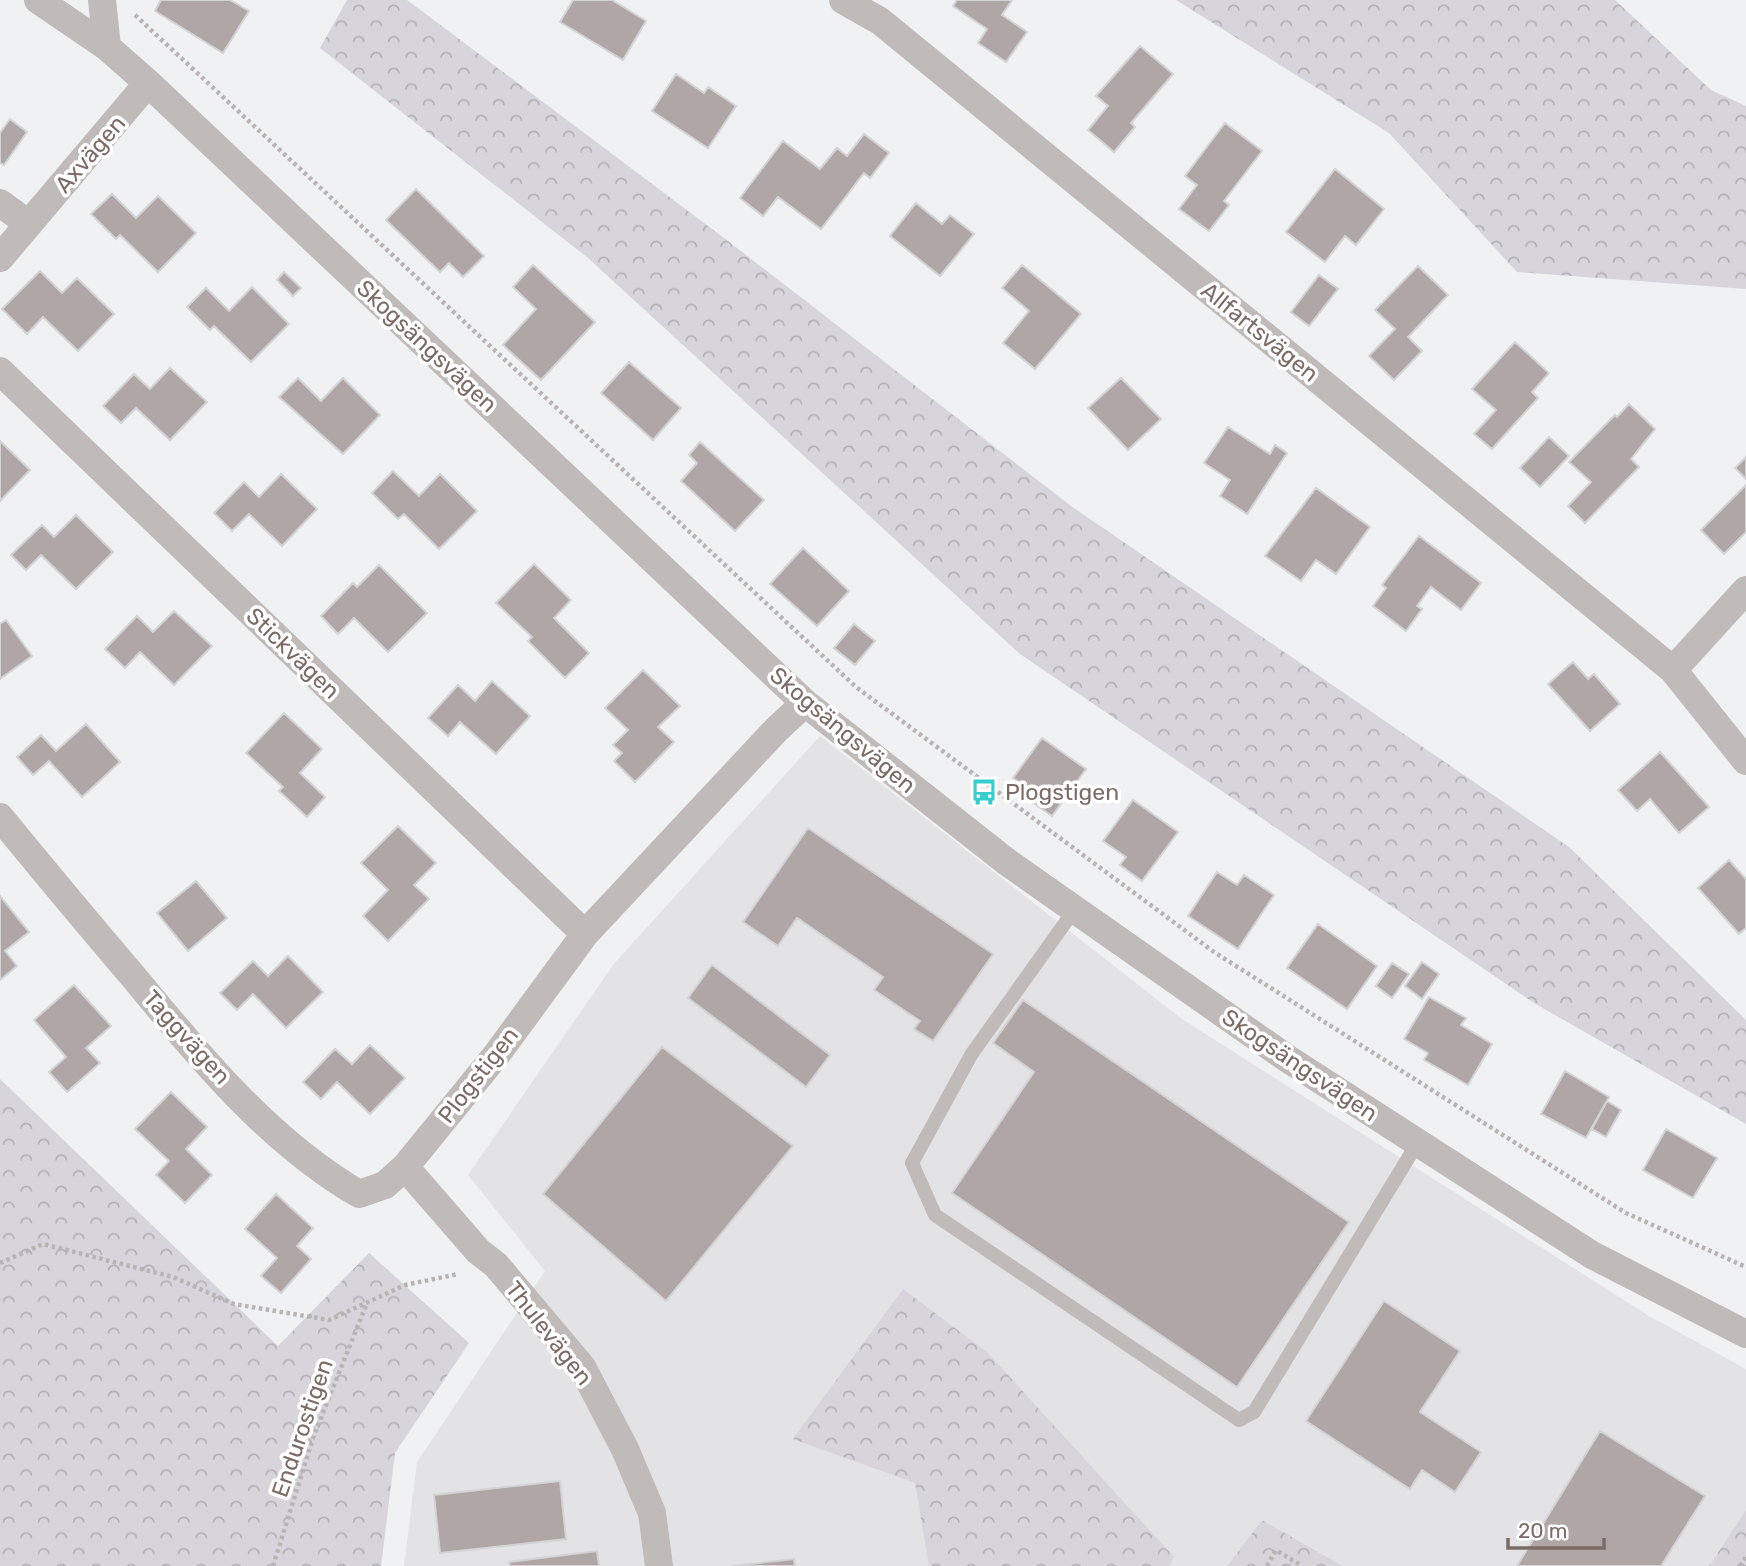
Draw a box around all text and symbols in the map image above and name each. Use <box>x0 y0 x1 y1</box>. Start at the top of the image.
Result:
street label: Axvägen <box>49 110 131 198</box>
street label: Skogsängsvägen <box>351 274 503 418</box>
street label: Allfartsvägen <box>1196 276 1324 388</box>
street label: Stickvägen <box>240 602 346 704</box>
street label: Skogsängsvägen <box>764 661 922 799</box>
bus stop icon: Plogstigen <box>969 777 999 807</box>
place label: Plogstigen <box>1005 778 1119 806</box>
street label: Taggvägen <box>137 984 237 1090</box>
street label: Skogsängsvägen <box>1217 1003 1383 1127</box>
street label: Plogstigen <box>432 1021 524 1129</box>
street label: Thulevägen <box>500 1275 598 1391</box>
street label: Endurostigen <box>265 1355 339 1501</box>
scale bar <box>1508 1506 1604 1550</box>
text: 20 m <box>1518 1518 1567 1543</box>

